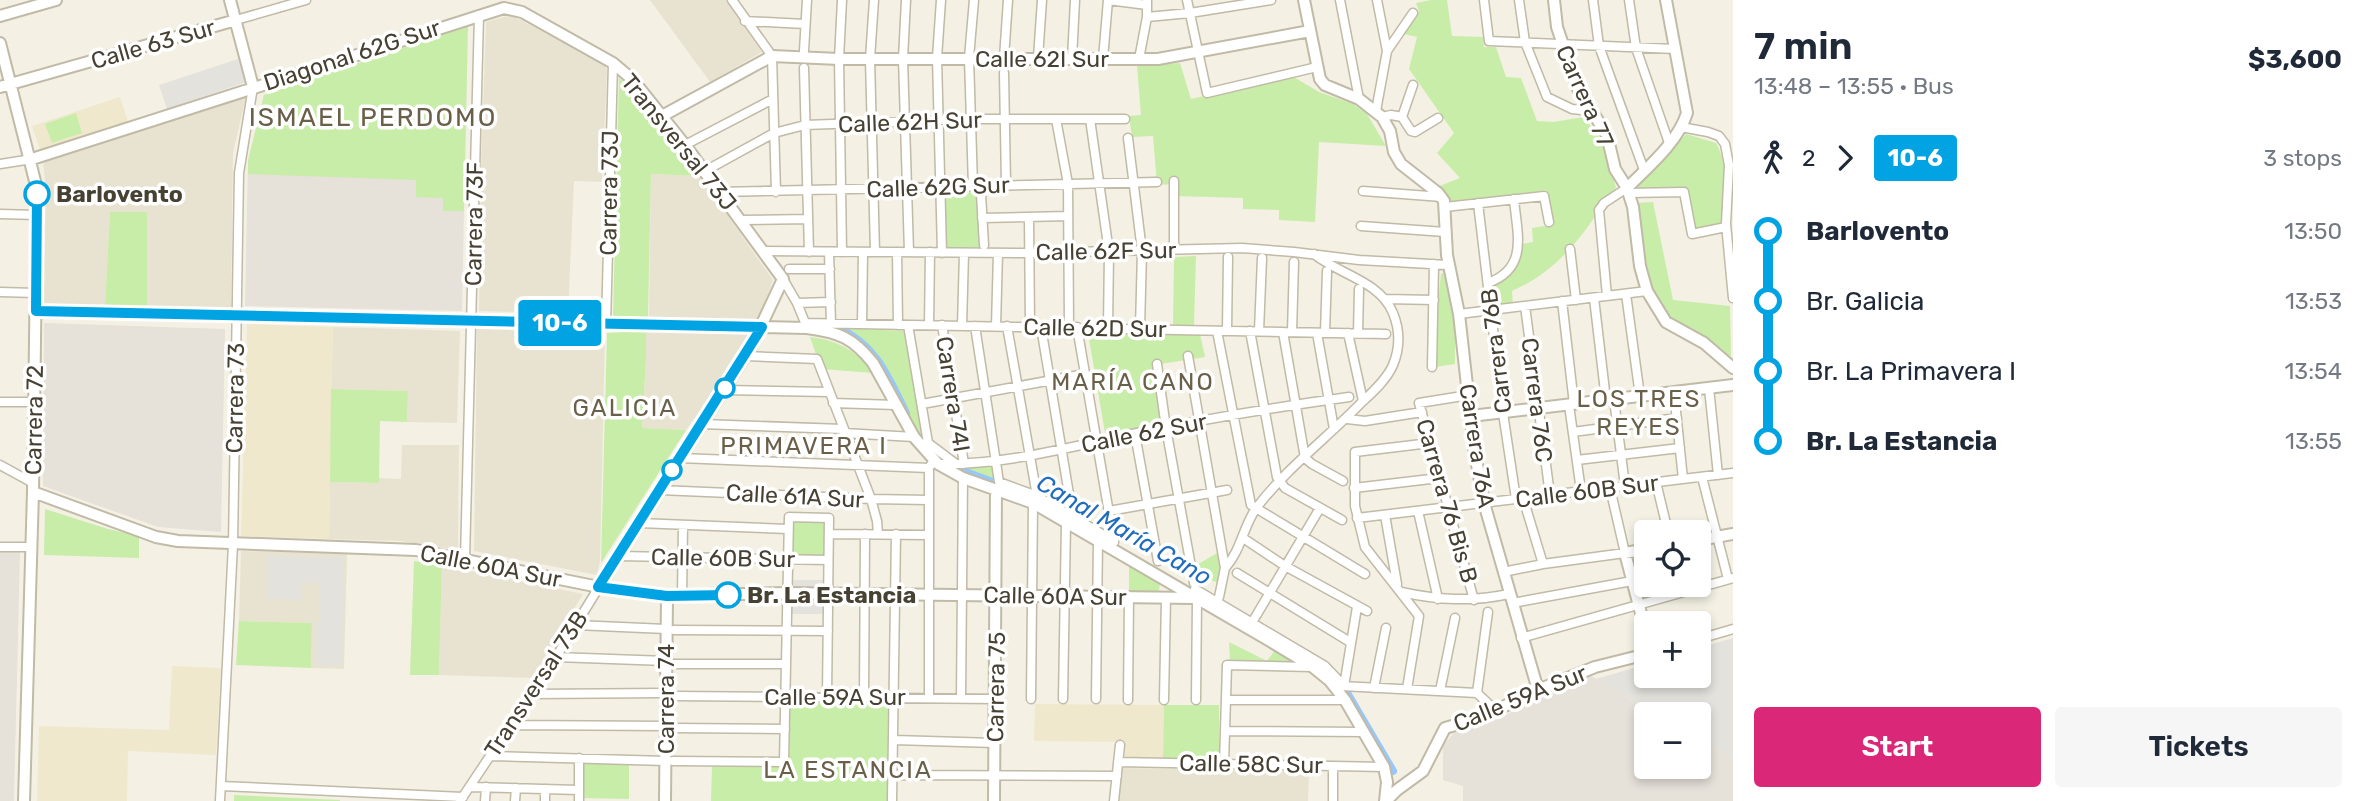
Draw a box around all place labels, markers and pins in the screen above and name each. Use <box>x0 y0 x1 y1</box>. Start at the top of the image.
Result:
place label: Barlovento <box>56 180 183 208</box>
marker: Barlovento <box>24 181 50 207</box>
unlabelled marker <box>715 378 735 398</box>
unlabelled marker <box>662 460 682 480</box>
place label: Br. La Estancia <box>747 581 916 609</box>
marker: Br. La Estancia <box>715 582 741 608</box>

